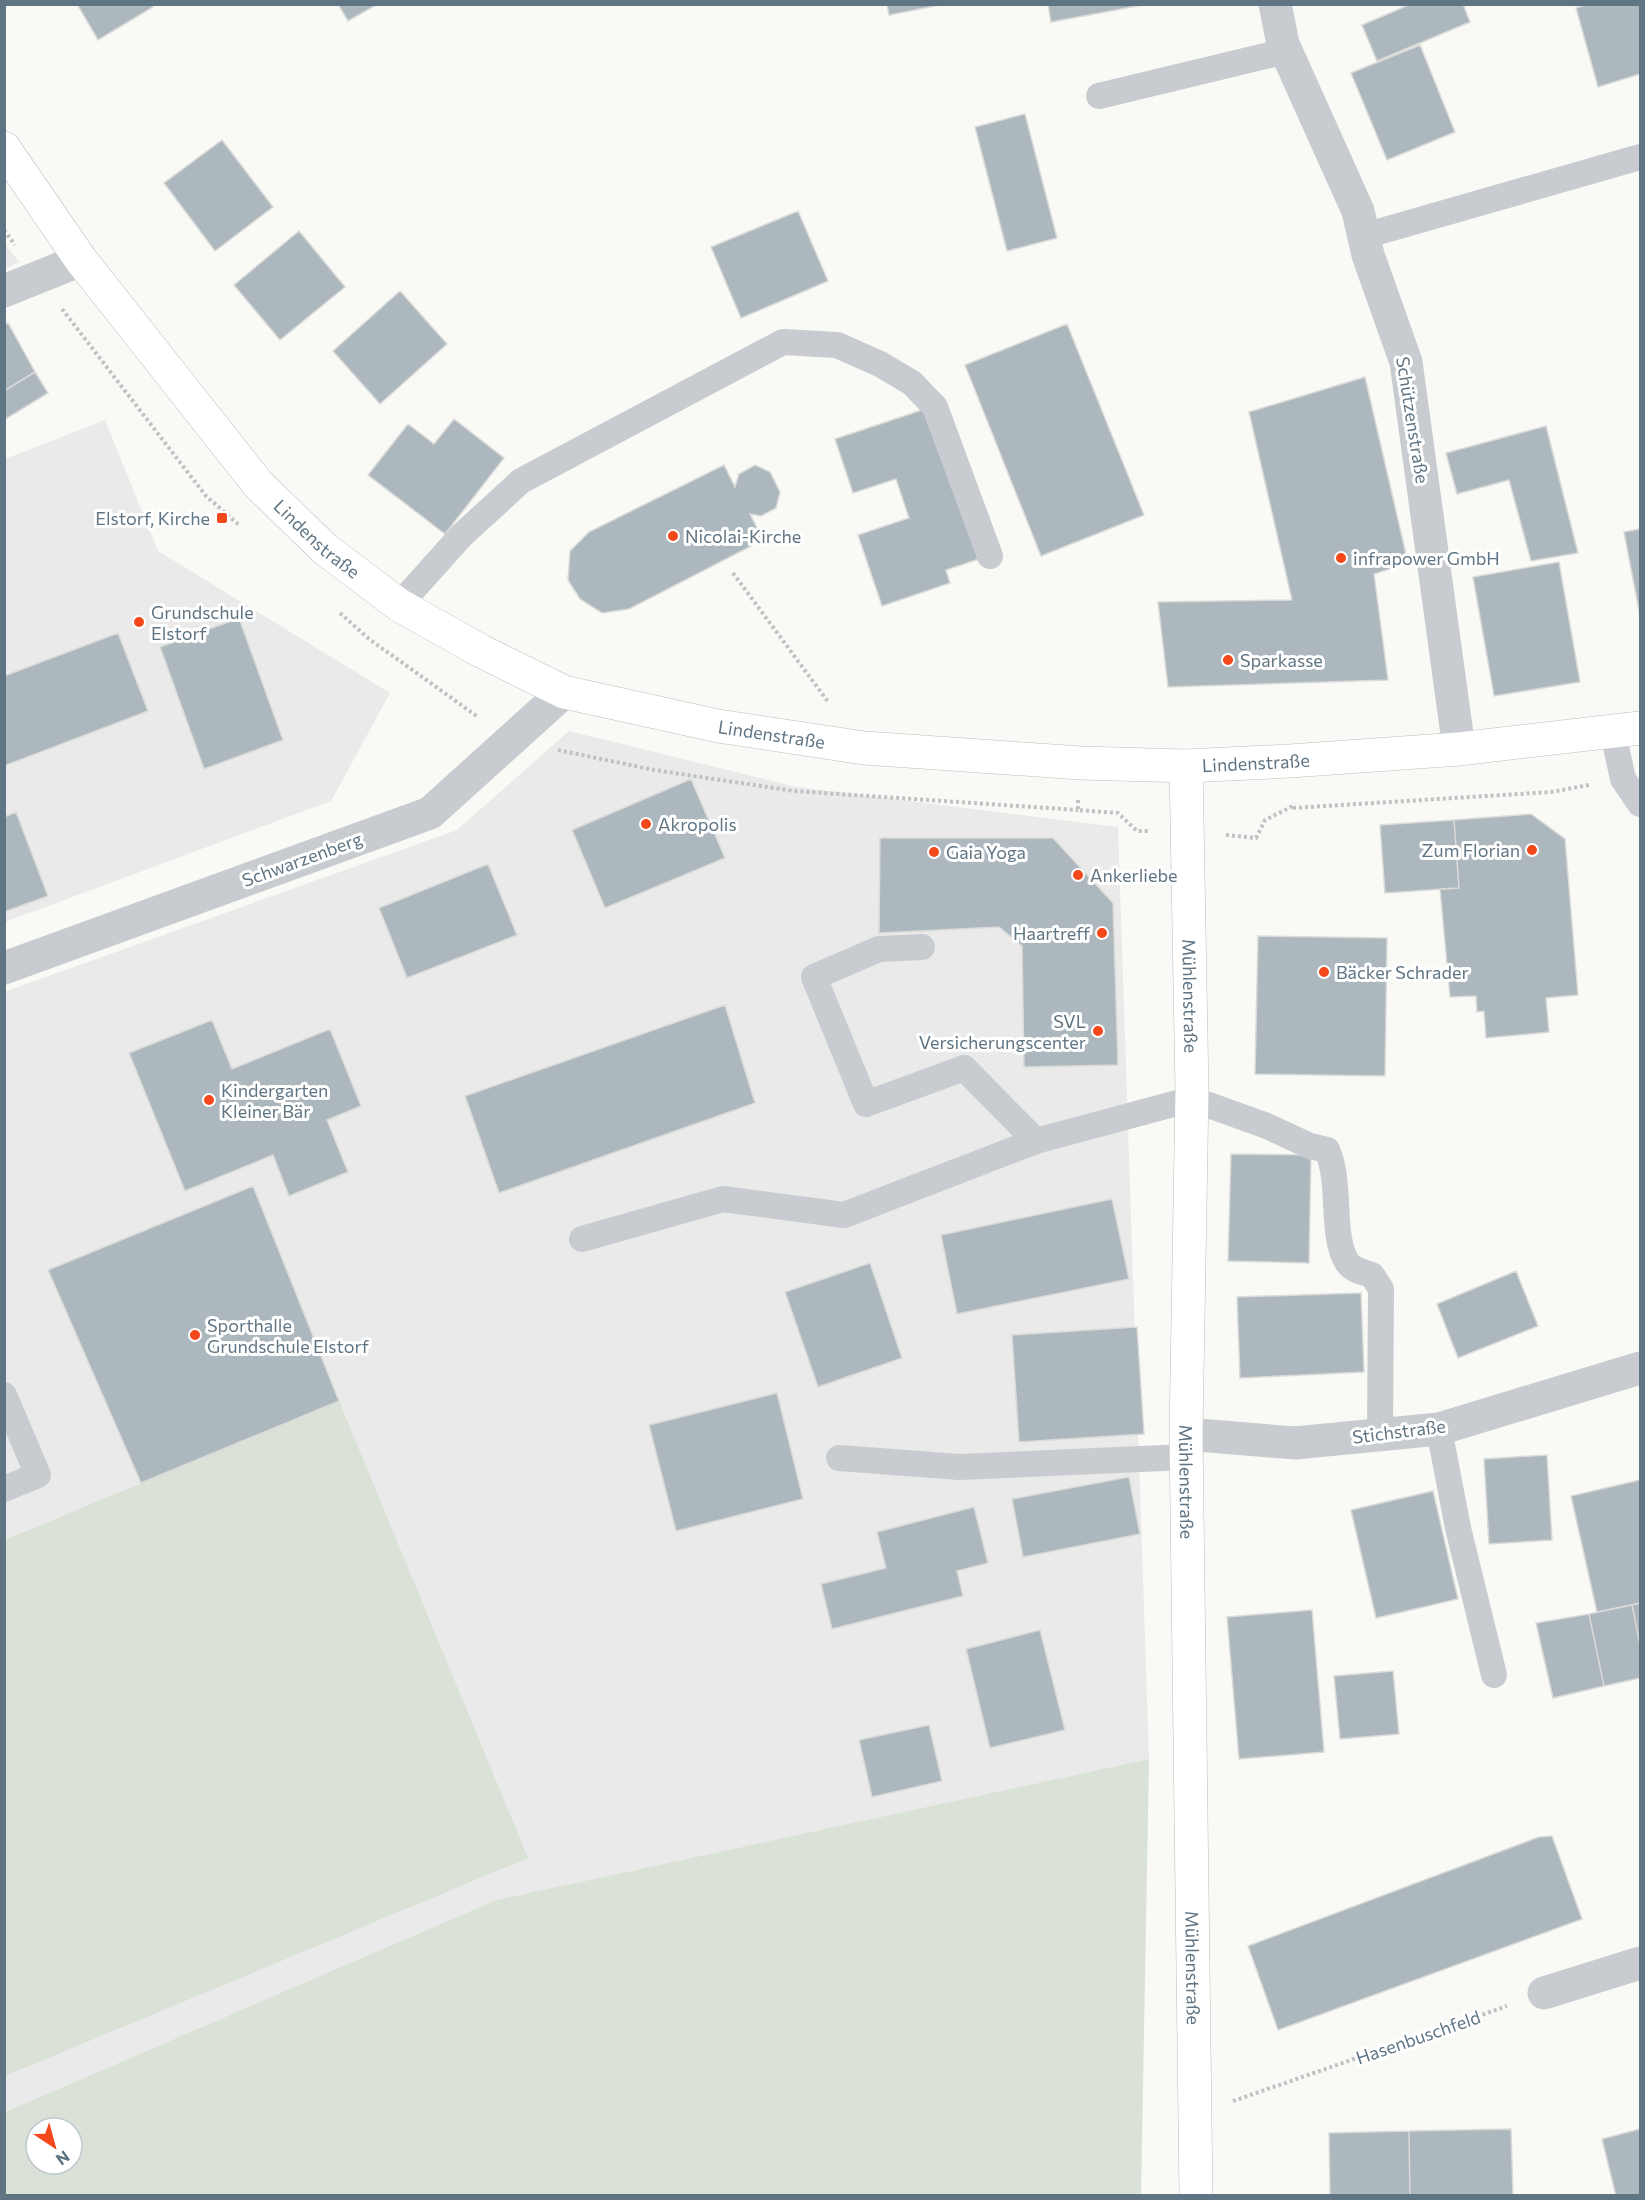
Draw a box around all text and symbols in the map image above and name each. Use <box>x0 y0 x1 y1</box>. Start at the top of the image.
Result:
street label: Schützenstraße <box>1392 355 1434 485</box>
street label: Lindenstraße <box>269 495 364 583</box>
place label: Elstorf, Kirche <box>95 507 210 529</box>
marker: Elstorf, Kirche <box>215 511 229 525</box>
place label: Nicolai-Kirche <box>685 525 801 547</box>
marker: Nicolai-Kirche <box>666 529 680 543</box>
place label: infrapower GmbH <box>1353 547 1500 569</box>
marker: infrapower GmbH <box>1334 551 1348 565</box>
place label: Grundschule Elstorf <box>151 601 254 644</box>
marker: Grundschule Elstorf <box>132 615 146 629</box>
place label: Sparkasse <box>1240 649 1323 671</box>
marker: Sparkasse <box>1221 653 1235 667</box>
street label: Lindenstraße <box>717 715 827 753</box>
street label: Lindenstraße <box>1201 749 1311 776</box>
place label: Akropolis <box>658 813 737 835</box>
marker: Akropolis <box>639 817 653 831</box>
street label: Schwarzenberg <box>239 827 365 891</box>
place label: Zum Florian <box>1422 839 1520 861</box>
place label: Gaia Yoga <box>946 841 1026 863</box>
marker: Zum Florian <box>1525 843 1539 857</box>
marker: Gaia Yoga <box>927 845 941 859</box>
place label: Ankerliebe <box>1090 864 1178 886</box>
marker: Ankerliebe <box>1071 868 1085 882</box>
place label: Haartreff <box>1013 922 1090 944</box>
marker: Haartreff <box>1095 926 1109 940</box>
street label: Mühlenstraße <box>1178 939 1202 1053</box>
place label: Bäcker Schrader <box>1336 961 1469 983</box>
marker: Bäcker Schrader <box>1317 965 1331 979</box>
place label: SVL Versicherungscenter <box>919 1010 1086 1053</box>
marker: SVL Versicherungscenter <box>1091 1024 1105 1038</box>
place label: Kindergarten Kleiner Bär <box>221 1079 328 1122</box>
marker: Kindergarten Kleiner Bär <box>202 1093 216 1107</box>
place label: Sporthalle Grundschule Elstorf <box>207 1314 370 1357</box>
marker: Sporthalle Grundschule Elstorf <box>188 1328 202 1342</box>
street label: Stichstraße <box>1351 1414 1447 1448</box>
street label: Mühlenstraße <box>1175 1425 1198 1539</box>
street label: Mühlenstraße <box>1181 1911 1205 2025</box>
street label: Hasenbuschfeld <box>1353 2005 1483 2069</box>
north arrow <box>24 2116 84 2176</box>
text: N <box>53 2147 74 2170</box>

